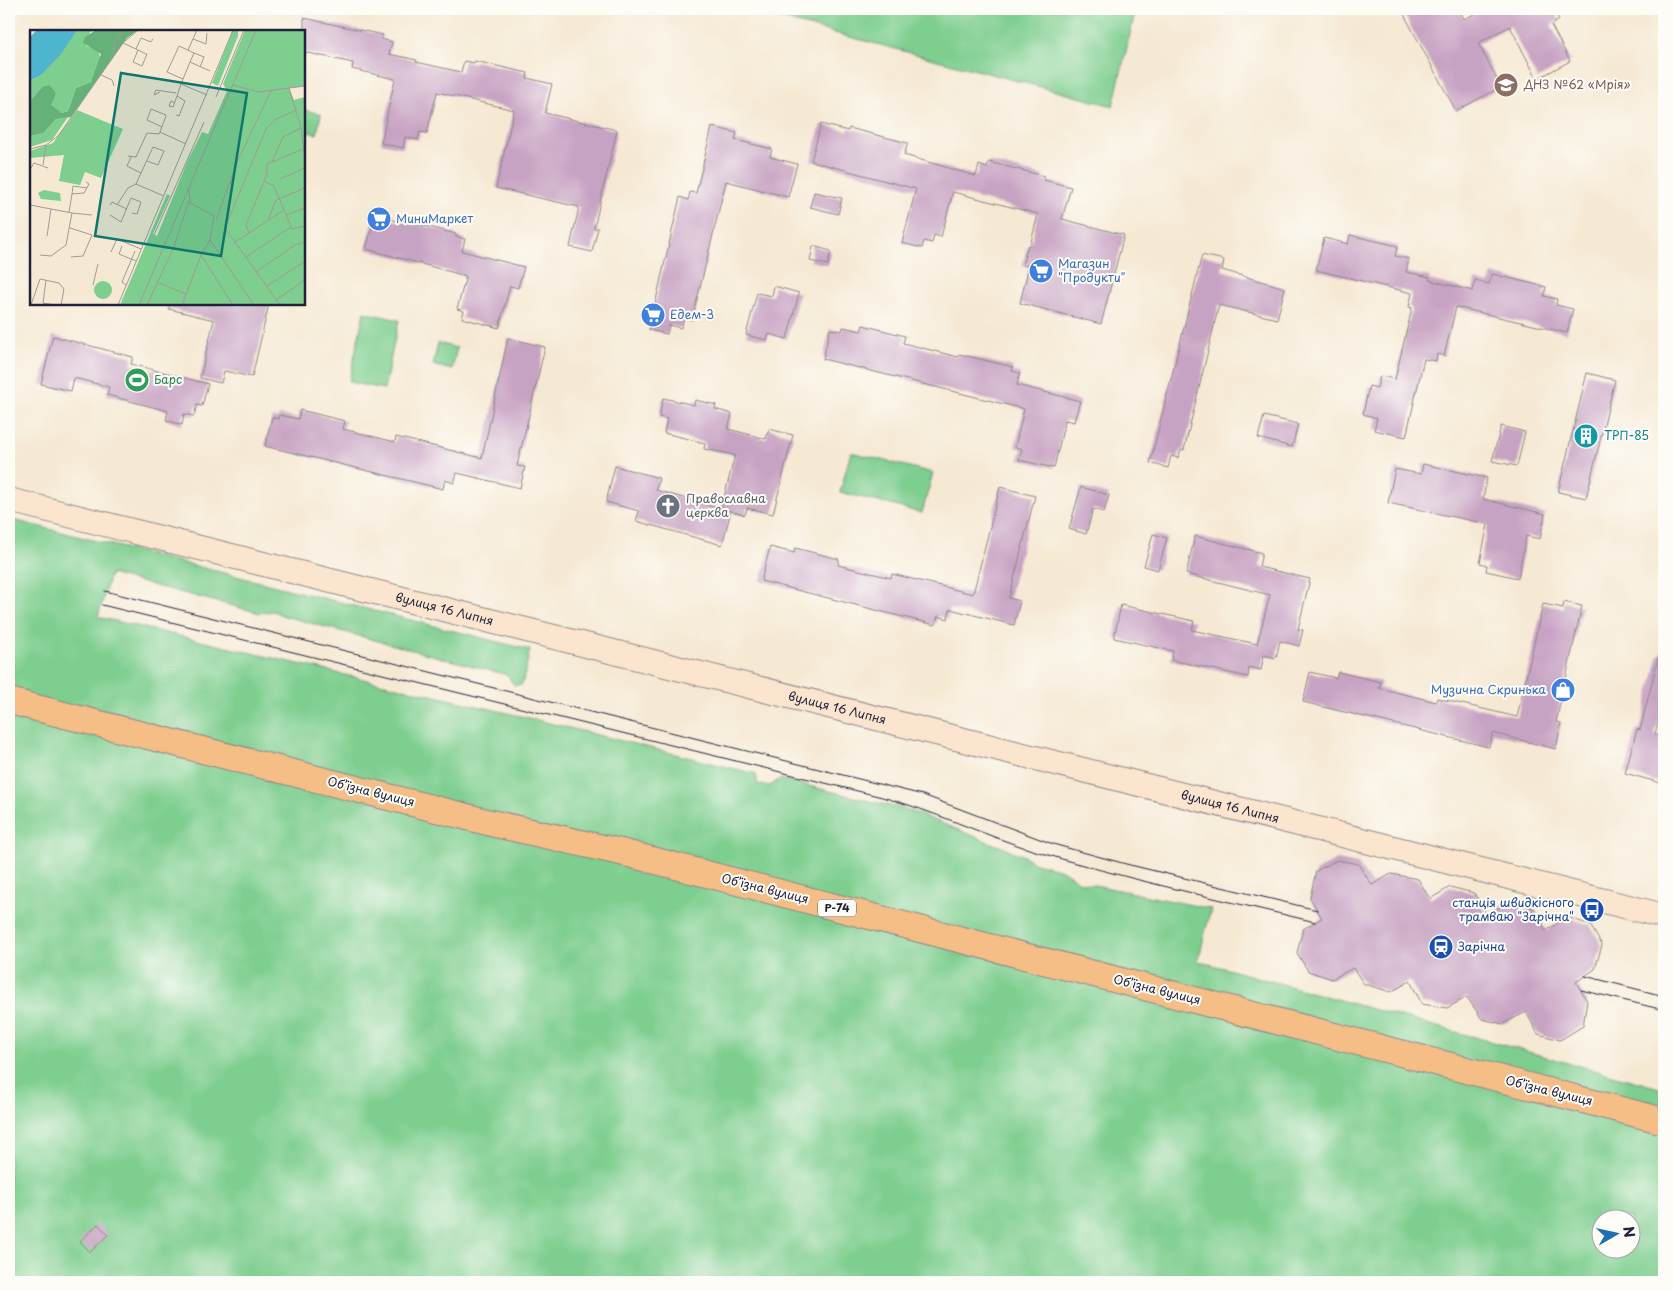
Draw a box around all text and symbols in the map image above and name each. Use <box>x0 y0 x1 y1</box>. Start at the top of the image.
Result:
inset map <box>30 30 305 305</box>
school or university icon: ДНЗ №62 «Мрія» <box>1493 72 1519 98</box>
place label: ДНЗ №62 «Мрія» <box>1523 75 1630 93</box>
supermarket icon: МиниМаркет <box>366 206 392 232</box>
place label: МиниМаркет <box>396 209 473 227</box>
place label: Магазин "Продукти" <box>1058 254 1126 286</box>
supermarket icon: Магазин "Продукти" <box>1028 258 1054 284</box>
supermarket icon: Едем-3 <box>640 302 666 328</box>
place label: Едем-3 <box>670 305 714 323</box>
sports icon: Барс <box>124 367 150 393</box>
place label: Барс <box>154 370 182 388</box>
building icon: ТРП-85 <box>1573 423 1599 449</box>
place label: ТРП-85 <box>1604 426 1649 444</box>
place label: Православна церква <box>686 489 766 521</box>
church icon: Православна церква <box>655 493 681 519</box>
street label: вулиця 16 Липня <box>394 588 496 629</box>
shop icon: Музична Скринька <box>1550 677 1576 703</box>
place label: Музична Скринька <box>1431 680 1547 698</box>
street label: вулиця 16 Липня <box>787 686 888 728</box>
street label: Обʼїзна вулиця <box>326 772 417 811</box>
street label: вулиця 16 Липня <box>1179 785 1281 827</box>
street label: Обʼїзна вулиця <box>720 869 811 908</box>
place label: станція швидкісного трамваю "Зарічна" <box>1452 893 1574 925</box>
bus stop icon: станція швидкісного трамваю "Зарічна" <box>1579 897 1605 923</box>
road number: Р-74 <box>818 900 856 916</box>
station icon: Зарічна <box>1428 934 1454 960</box>
place label: Зарічна <box>1458 937 1506 955</box>
street label: Обʼїзна вулиця <box>1112 970 1203 1009</box>
street label: Обʼїзна вулиця <box>1504 1071 1595 1110</box>
north arrow <box>1590 1208 1640 1258</box>
text: N <box>1618 1225 1641 1239</box>

